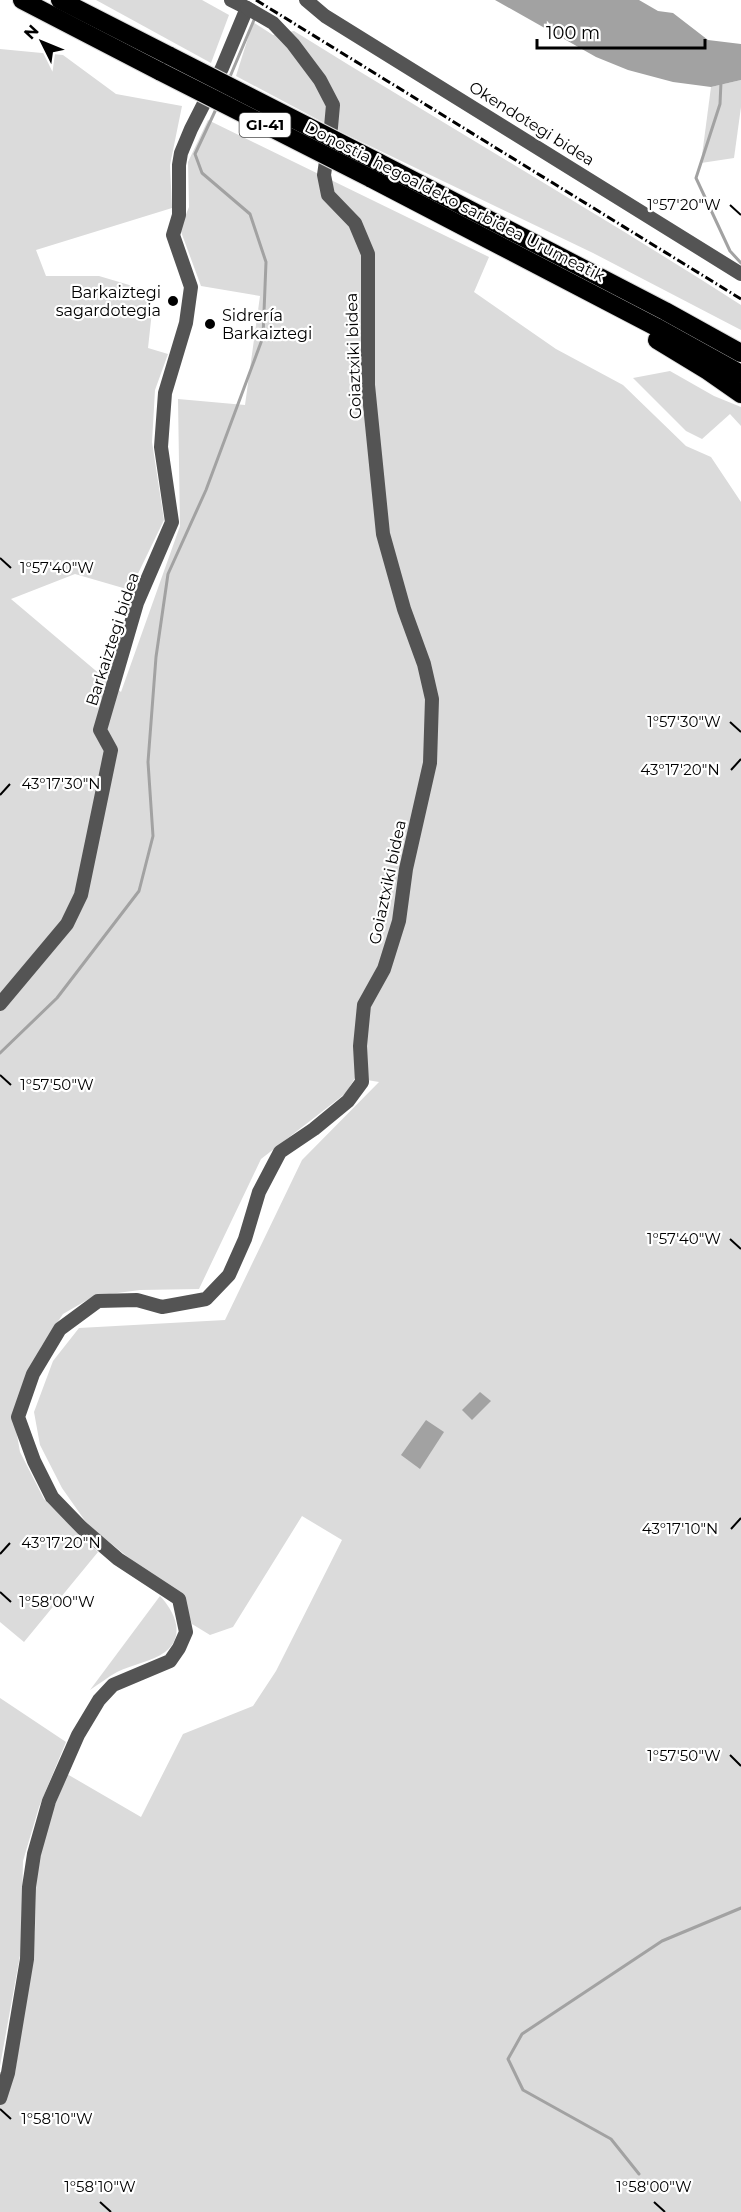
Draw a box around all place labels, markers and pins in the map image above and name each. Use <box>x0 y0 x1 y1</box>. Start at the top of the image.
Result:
place label: Barkaiztegi sagardotegia <box>56 283 161 320</box>
marker: Barkaiztegi sagardotegia <box>166 294 180 308</box>
place label: Sidrería Barkaiztegi <box>222 306 312 343</box>
marker: Sidrería Barkaiztegi <box>203 317 217 331</box>

